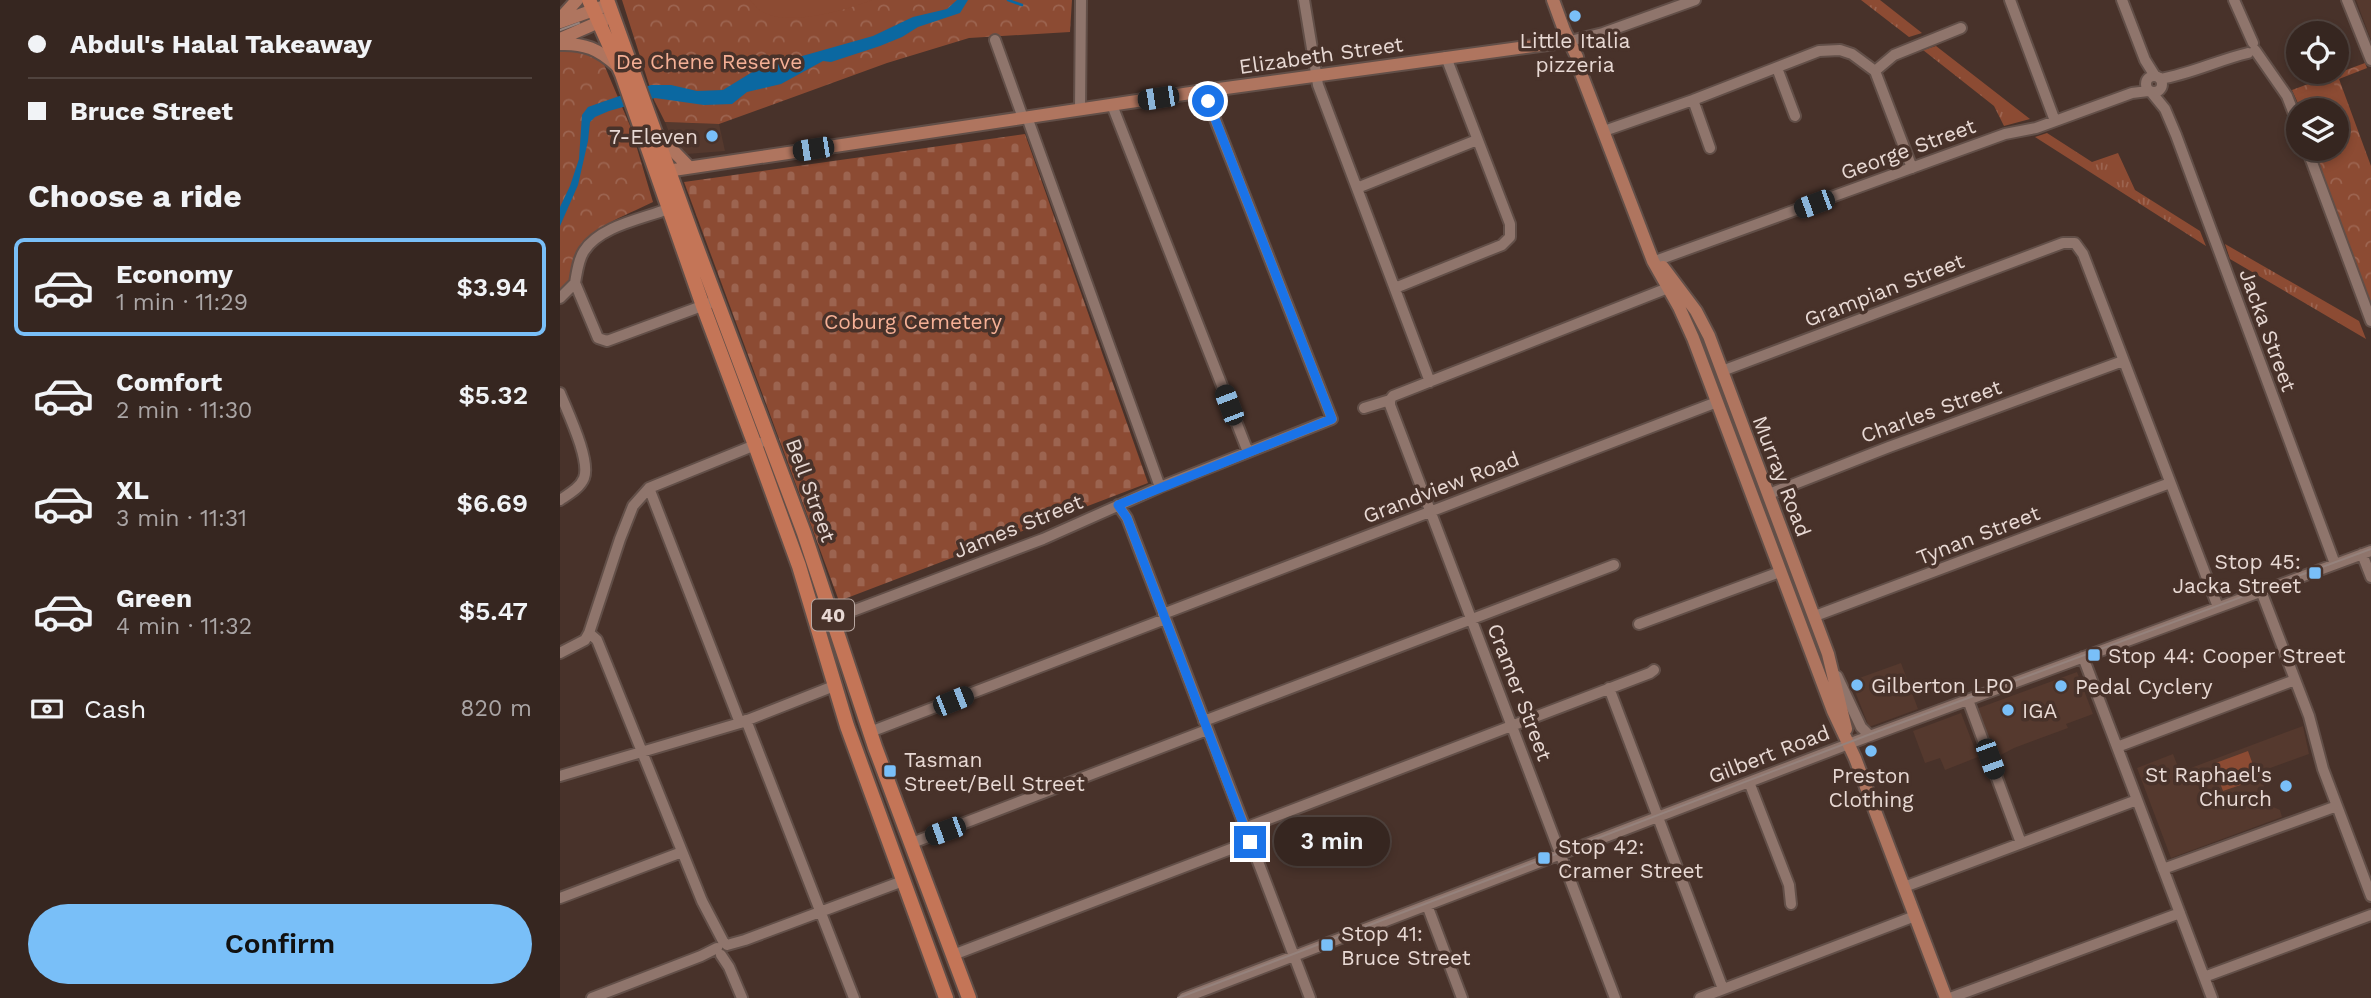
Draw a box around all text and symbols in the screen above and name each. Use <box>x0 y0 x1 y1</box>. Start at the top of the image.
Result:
marker: Little Italia pizzeria <box>1567 8 1583 24</box>
map controls <box>2286 21 2349 161</box>
button: locate <box>2286 21 2349 84</box>
place label: Little Italia pizzeria <box>1520 28 1631 77</box>
text: Abdul's Halal Takeaway <box>70 29 372 59</box>
street label: Elizabeth Street <box>1237 31 1405 79</box>
park label: De Chene Reserve <box>616 49 802 74</box>
car <box>1136 84 1181 112</box>
route start <box>1192 85 1224 117</box>
text: Bruce Street <box>70 96 233 126</box>
button: layers <box>2286 98 2349 161</box>
street label: George Street <box>1837 113 1979 185</box>
place label: 7-Eleven <box>609 124 698 149</box>
marker: 7-Eleven <box>704 128 720 144</box>
car <box>791 135 836 163</box>
text: Choose a ride <box>28 177 242 215</box>
car <box>1791 187 1838 221</box>
street label: Grampian Street <box>1800 248 1968 332</box>
icon: car <box>32 256 95 319</box>
text: Economy <box>116 259 233 289</box>
street label: Jacka Street <box>2234 265 2302 395</box>
text: $3.94 <box>456 272 528 302</box>
text: 1 min · 11:29 <box>116 289 248 316</box>
park label: Coburg Cemetery <box>824 309 1002 334</box>
icon: car <box>32 364 95 427</box>
text: Comfort <box>116 367 222 397</box>
street label: Charles Street <box>1857 374 2005 448</box>
text: $5.32 <box>458 380 528 410</box>
car <box>1212 382 1247 428</box>
text: 2 min · 11:30 <box>116 397 252 424</box>
street label: Murray Road <box>1747 412 1817 540</box>
street label: Bell Street <box>781 435 841 545</box>
street label: Grandview Road <box>1359 446 1523 528</box>
icon: car <box>32 472 95 535</box>
text: XL <box>116 475 149 505</box>
text: $6.69 <box>457 488 528 518</box>
street label: James Street <box>950 489 1086 563</box>
street label: Tynan Street <box>1913 500 2043 570</box>
text: 3 min · 11:31 <box>116 505 247 532</box>
place label: Stop 45: Jacka Street <box>2172 549 2301 598</box>
marker: Stop 45: Jacka Street <box>2307 565 2323 581</box>
icon: car <box>32 580 95 643</box>
text: Green <box>116 583 192 613</box>
text: $5.47 <box>459 596 528 626</box>
road number: 40 <box>812 600 854 630</box>
text: 4 min · 11:32 <box>116 613 252 640</box>
street label: Cramer Street <box>1482 620 1558 764</box>
place label: Stop 44: Cooper Street <box>2108 643 2346 668</box>
marker: Stop 44: Cooper Street <box>2086 647 2102 663</box>
place label: Gilberton LPO <box>1871 673 2014 698</box>
place label: Pedal Cyclery <box>2075 674 2213 699</box>
marker: Gilberton LPO <box>1849 677 1865 693</box>
marker: Pedal Cyclery <box>2053 678 2069 694</box>
car <box>930 683 977 719</box>
icon: cash <box>28 690 66 728</box>
text: Cash <box>84 694 146 724</box>
text: 820 m <box>460 695 532 722</box>
place label: IGA <box>2022 698 2057 723</box>
marker: IGA <box>2000 702 2016 718</box>
street label: Gilbert Road <box>1705 719 1833 789</box>
car <box>1973 736 2008 782</box>
marker: Preston Clothing <box>1863 743 1879 759</box>
place label: Tasman Street/Bell Street <box>904 747 1085 796</box>
place label: St Raphael's Church <box>2145 762 2272 811</box>
marker: Tasman Street/Bell Street <box>882 763 898 779</box>
place label: Preston Clothing <box>1829 763 1914 812</box>
marker: St Raphael's Church <box>2278 778 2294 794</box>
car <box>922 814 969 848</box>
callout: 3 min <box>1274 818 1390 866</box>
route end <box>1234 826 1266 858</box>
text: 3 min <box>1300 828 1364 855</box>
place label: Stop 42: Cramer Street <box>1558 834 1703 883</box>
marker: Stop 42: Cramer Street <box>1536 850 1552 866</box>
button: Confirm <box>28 904 532 984</box>
place label: Stop 41: Bruce Street <box>1341 921 1471 970</box>
marker: Stop 41: Bruce Street <box>1319 937 1335 953</box>

